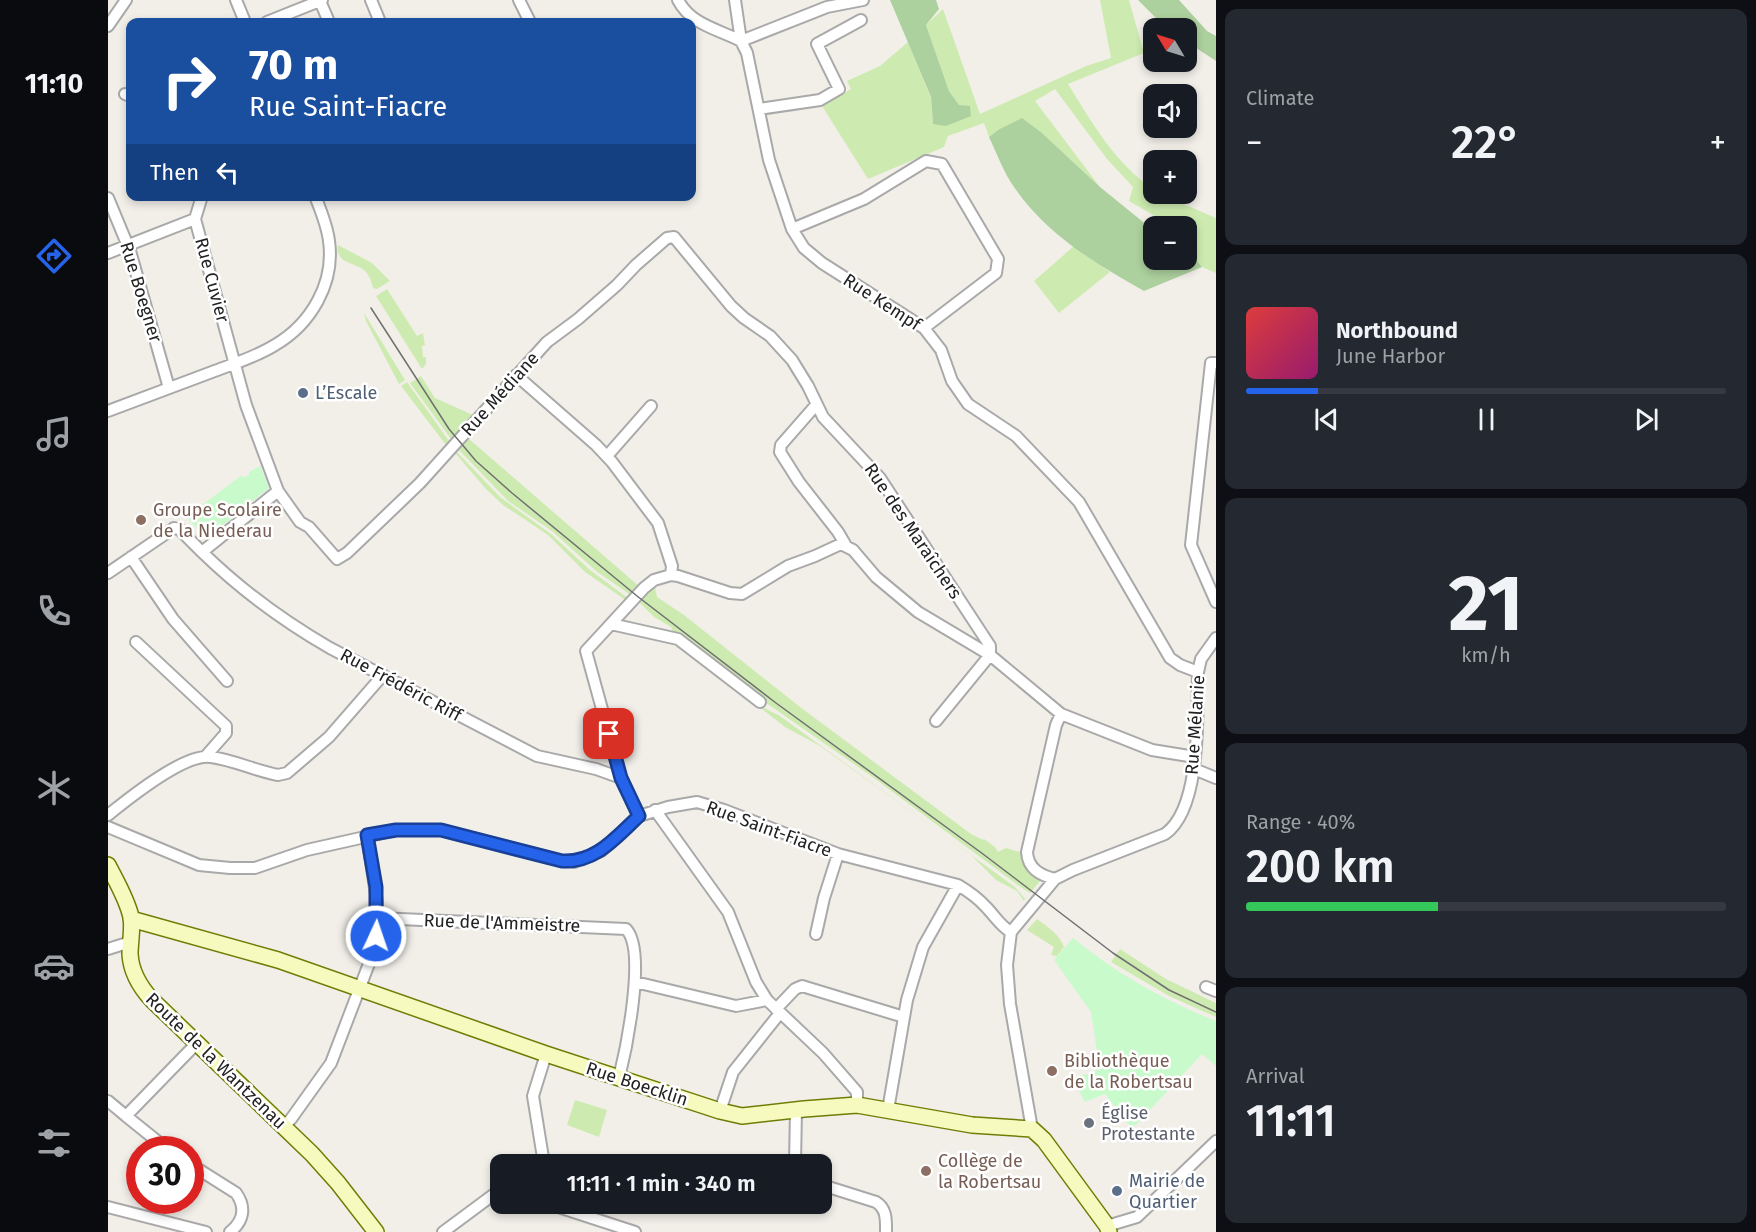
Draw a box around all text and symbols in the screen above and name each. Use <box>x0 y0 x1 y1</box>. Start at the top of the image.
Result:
north arrow <box>1143 18 1197 72</box>
map controls <box>1143 18 1197 270</box>
text: 70 m <box>249 40 338 90</box>
icon: right <box>150 42 228 120</box>
text: 11:10 <box>25 68 83 100</box>
button: sound <box>1143 84 1197 138</box>
text: Climate <box>1246 86 1314 110</box>
text: Rue Saint-Fiacre <box>249 91 447 123</box>
text: 22° <box>1451 116 1521 170</box>
text: − <box>1246 123 1263 163</box>
text: + <box>1710 123 1726 163</box>
button: + <box>1143 150 1197 204</box>
icon: left <box>211 156 244 189</box>
text: Then <box>150 159 199 186</box>
button: − <box>1143 216 1197 270</box>
icon: directions <box>33 235 75 277</box>
street label: Rue Cuvier <box>190 235 234 325</box>
street label: Rue Boegner <box>115 239 167 345</box>
street label: Rue Kempf <box>839 269 927 336</box>
text: Northbound <box>1336 317 1458 344</box>
text: June Harbor <box>1336 344 1445 368</box>
street label: Rue Médiane <box>456 347 544 441</box>
place label: L’Escale <box>315 382 377 404</box>
marker: L’Escale <box>296 386 310 400</box>
icon: previous <box>1310 403 1343 436</box>
icon: pause <box>1470 403 1503 436</box>
icon: next <box>1630 403 1663 436</box>
icon: music <box>33 413 75 455</box>
street label: Rue des Maraîchers <box>859 459 967 603</box>
place label: Groupe Scolaire de la Niederau <box>153 499 282 542</box>
marker: Groupe Scolaire de la Niederau <box>134 513 148 527</box>
text: 21 <box>1449 557 1523 651</box>
icon: phone <box>33 590 75 632</box>
text: km/h <box>1461 643 1511 667</box>
street label: Rue Frédéric Riff <box>337 644 467 727</box>
street label: Rue Mélanie <box>1181 674 1209 776</box>
pin <box>583 708 634 759</box>
icon: arrive <box>592 717 625 750</box>
icon: climate <box>33 767 75 809</box>
street label: Rue Saint-Fiacre <box>703 796 835 862</box>
text: Range · 40% <box>1246 810 1355 834</box>
text: 200 km <box>1246 840 1395 894</box>
position arrow <box>344 904 408 968</box>
street label: Rue de l'Ammeistre <box>423 909 581 937</box>
icon: car <box>33 945 75 987</box>
street label: Route de la Wantzenau <box>141 988 291 1134</box>
place label: Bibliothèque de la Robertsau <box>1064 1050 1193 1093</box>
street label: Rue Boecklin <box>583 1057 691 1111</box>
marker: Bibliothèque de la Robertsau <box>1045 1064 1059 1078</box>
text: Arrival <box>1246 1064 1305 1088</box>
text: 11:11 <box>1246 1094 1336 1148</box>
place label: Église Protestante <box>1101 1101 1195 1145</box>
marker: Église Protestante <box>1082 1116 1096 1130</box>
icon: filters <box>33 1122 75 1164</box>
speed limit sign: 30 <box>126 1136 204 1214</box>
place label: Collège de la Robertsau <box>938 1150 1041 1193</box>
marker: Collège de la Robertsau <box>919 1164 933 1178</box>
text: 11:11 · 1 min · 340 m <box>566 1170 756 1197</box>
place label: Mairie de Quartier <box>1129 1170 1205 1213</box>
marker: Mairie de Quartier <box>1110 1184 1124 1198</box>

